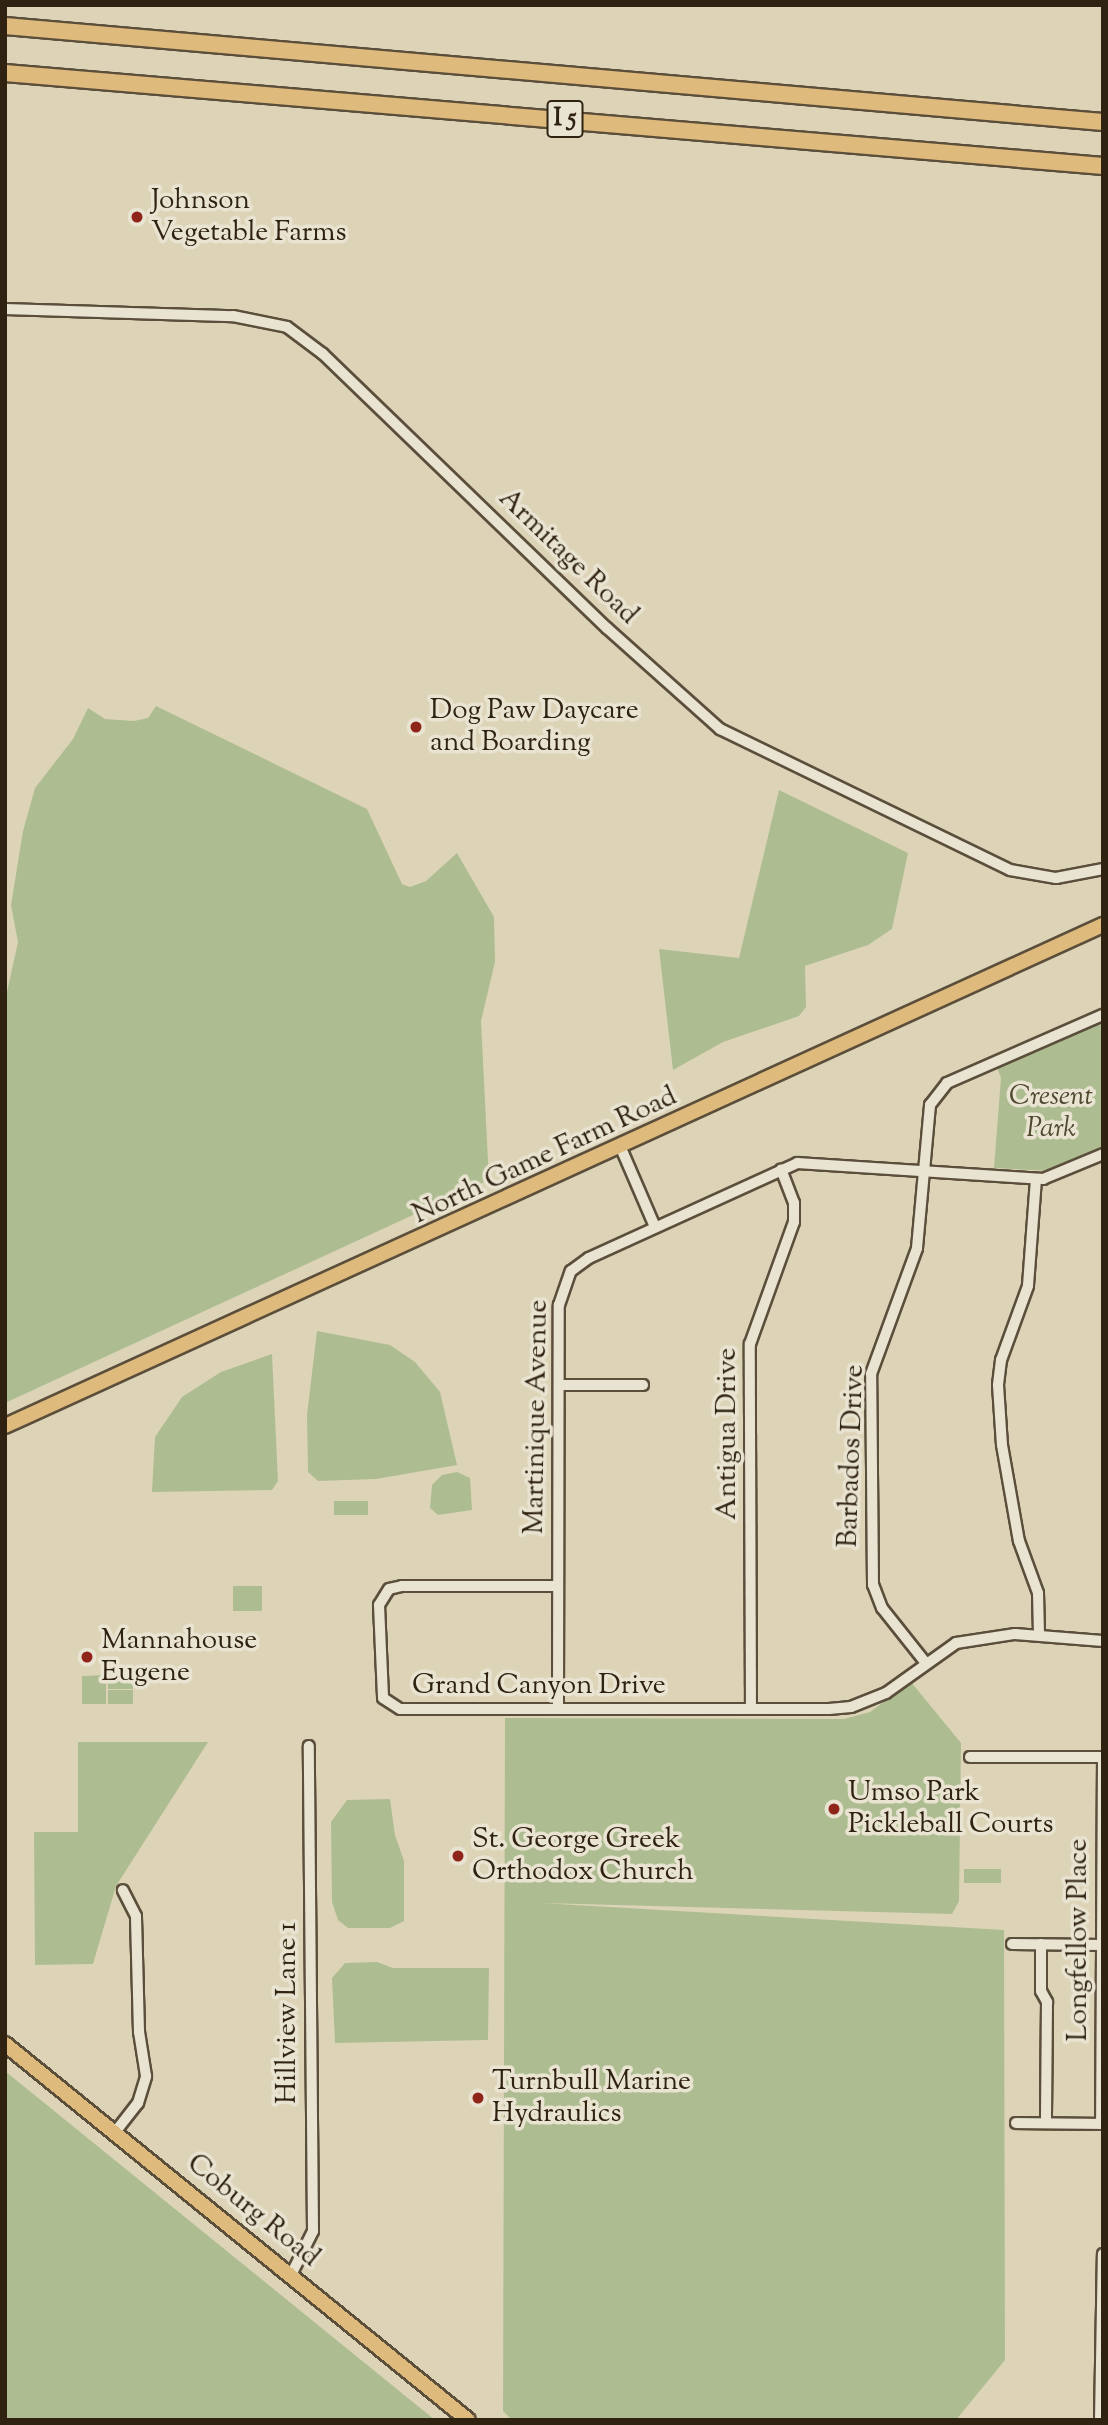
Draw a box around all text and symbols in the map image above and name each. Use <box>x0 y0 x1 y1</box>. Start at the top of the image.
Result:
road number: I 5 <box>546 96 584 142</box>
place label: Johnson Vegetable Farms <box>151 184 347 250</box>
marker: Johnson Vegetable Farms <box>129 209 145 225</box>
street label: Armitage Road <box>491 482 645 632</box>
place label: Dog Paw Daycare and Boarding <box>430 694 639 760</box>
marker: Dog Paw Daycare and Boarding <box>408 719 424 735</box>
street label: North Game Farm Road <box>408 1080 682 1232</box>
park label: Cresent Park <box>1009 1080 1093 1146</box>
street label: Martinique Avenue <box>518 1299 556 1535</box>
street label: Antigua Drive <box>711 1348 745 1520</box>
street label: Barbados Drive <box>832 1364 872 1548</box>
place label: Mannahouse Eugene <box>101 1624 257 1690</box>
marker: Mannahouse Eugene <box>79 1649 95 1665</box>
street label: Grand Canyon Drive <box>412 1669 666 1703</box>
place label: Umso Park Pickleball Courts <box>848 1776 1053 1842</box>
marker: Umso Park Pickleball Courts <box>826 1801 842 1817</box>
place label: St. George Greek Orthodox Church <box>472 1823 694 1889</box>
street label: Longfellow Place <box>1062 1839 1096 2041</box>
marker: St. George Greek Orthodox Church <box>450 1848 466 1864</box>
street label: Hillview Lane 1 <box>271 1922 305 2104</box>
place label: Turnbull Marine Hydraulics <box>492 2065 691 2131</box>
marker: Turnbull Marine Hydraulics <box>470 2090 486 2106</box>
street label: Coburg Road <box>180 2147 326 2275</box>

